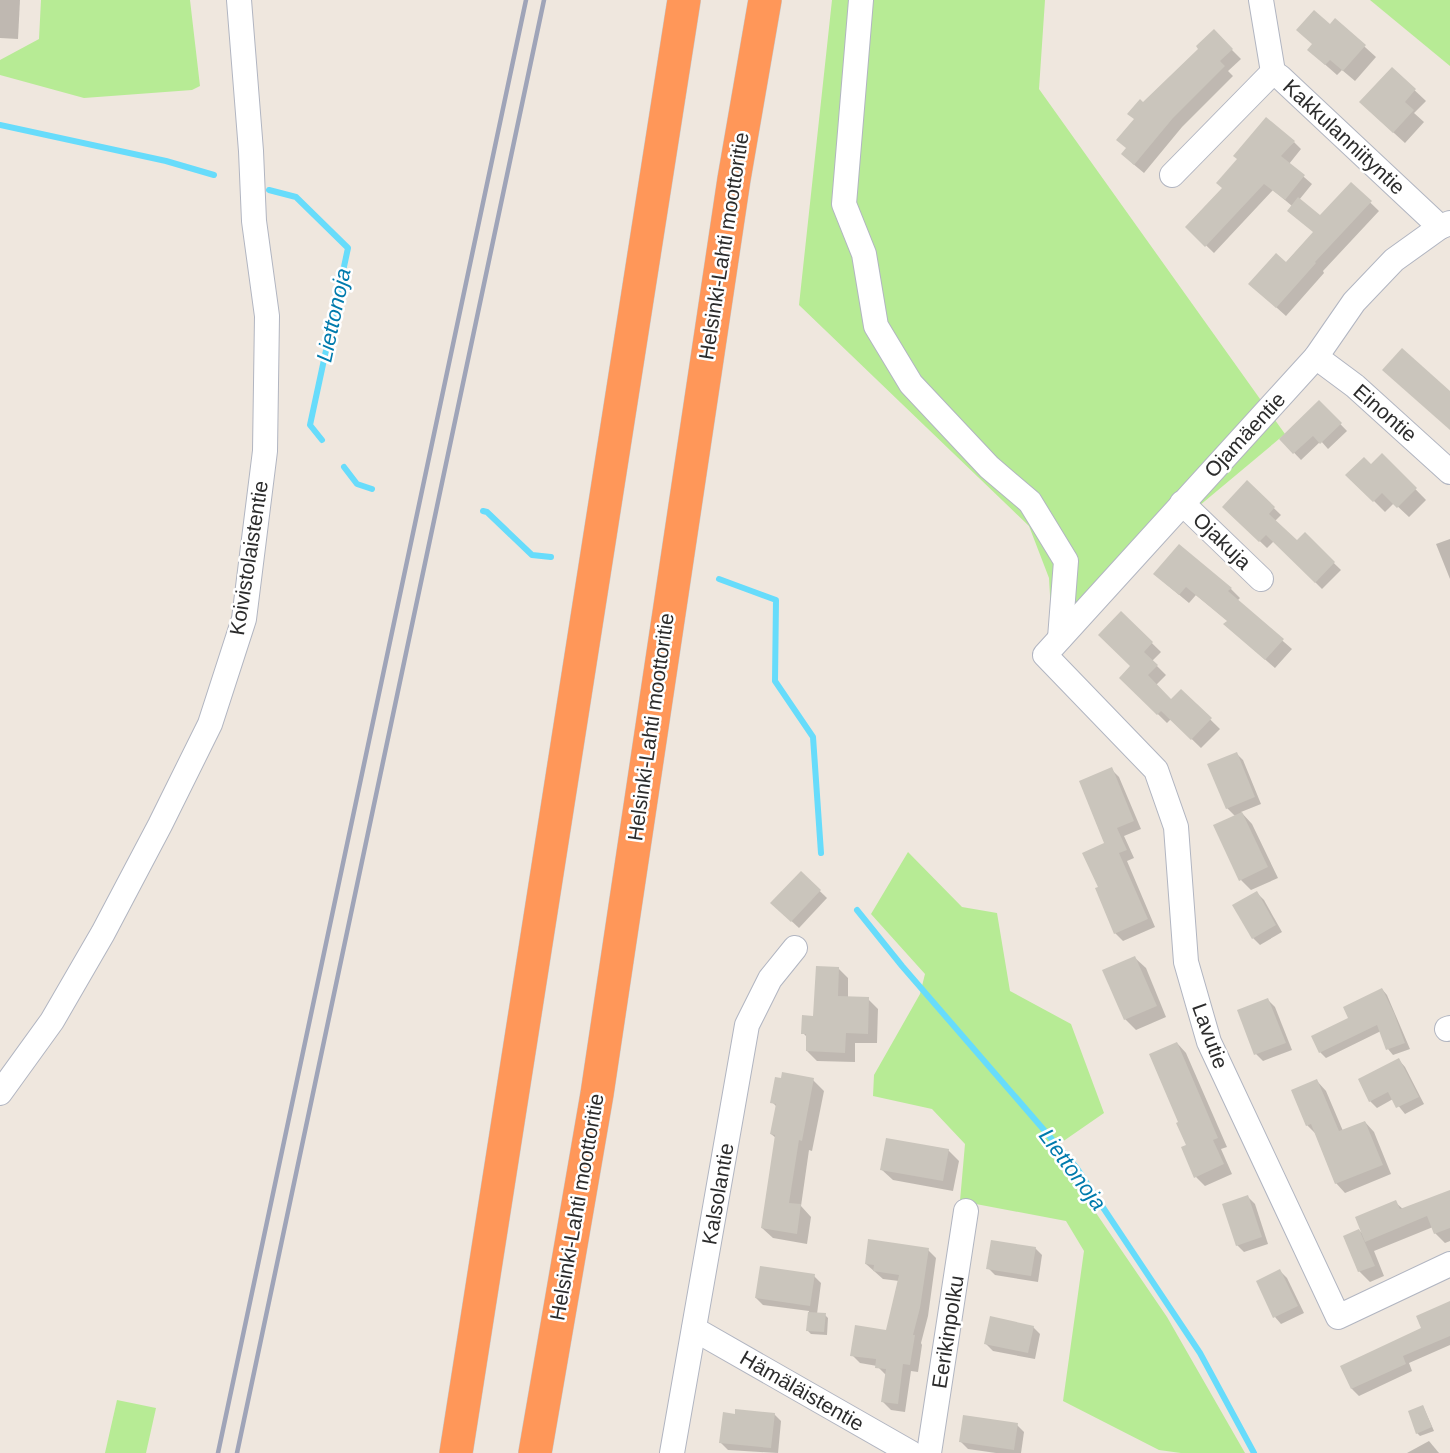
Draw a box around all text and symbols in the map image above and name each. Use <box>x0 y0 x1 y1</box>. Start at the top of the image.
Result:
street label: Kakkulanniityntie <box>1279 74 1410 199</box>
street label: Helsinki-Lahti moottoritie <box>694 131 753 361</box>
water label: Liettonoja <box>311 266 356 364</box>
street label: Einontie <box>1349 379 1422 446</box>
street label: Ojamäentie <box>1200 388 1290 482</box>
street label: Koivistolaistentie <box>225 479 272 637</box>
street label: Ojakuja <box>1189 508 1256 574</box>
street label: Helsinki-Lahti moottoritie <box>623 611 678 842</box>
street label: Lavutie <box>1188 1000 1233 1072</box>
street label: Helsinki-Lahti moottoritie <box>545 1092 608 1322</box>
water label: Liettonoja <box>1034 1124 1111 1215</box>
street label: Kalsolantie <box>697 1141 738 1246</box>
street label: Eerikinpolku <box>927 1274 968 1390</box>
street label: Hämäläistentie <box>736 1346 868 1435</box>

